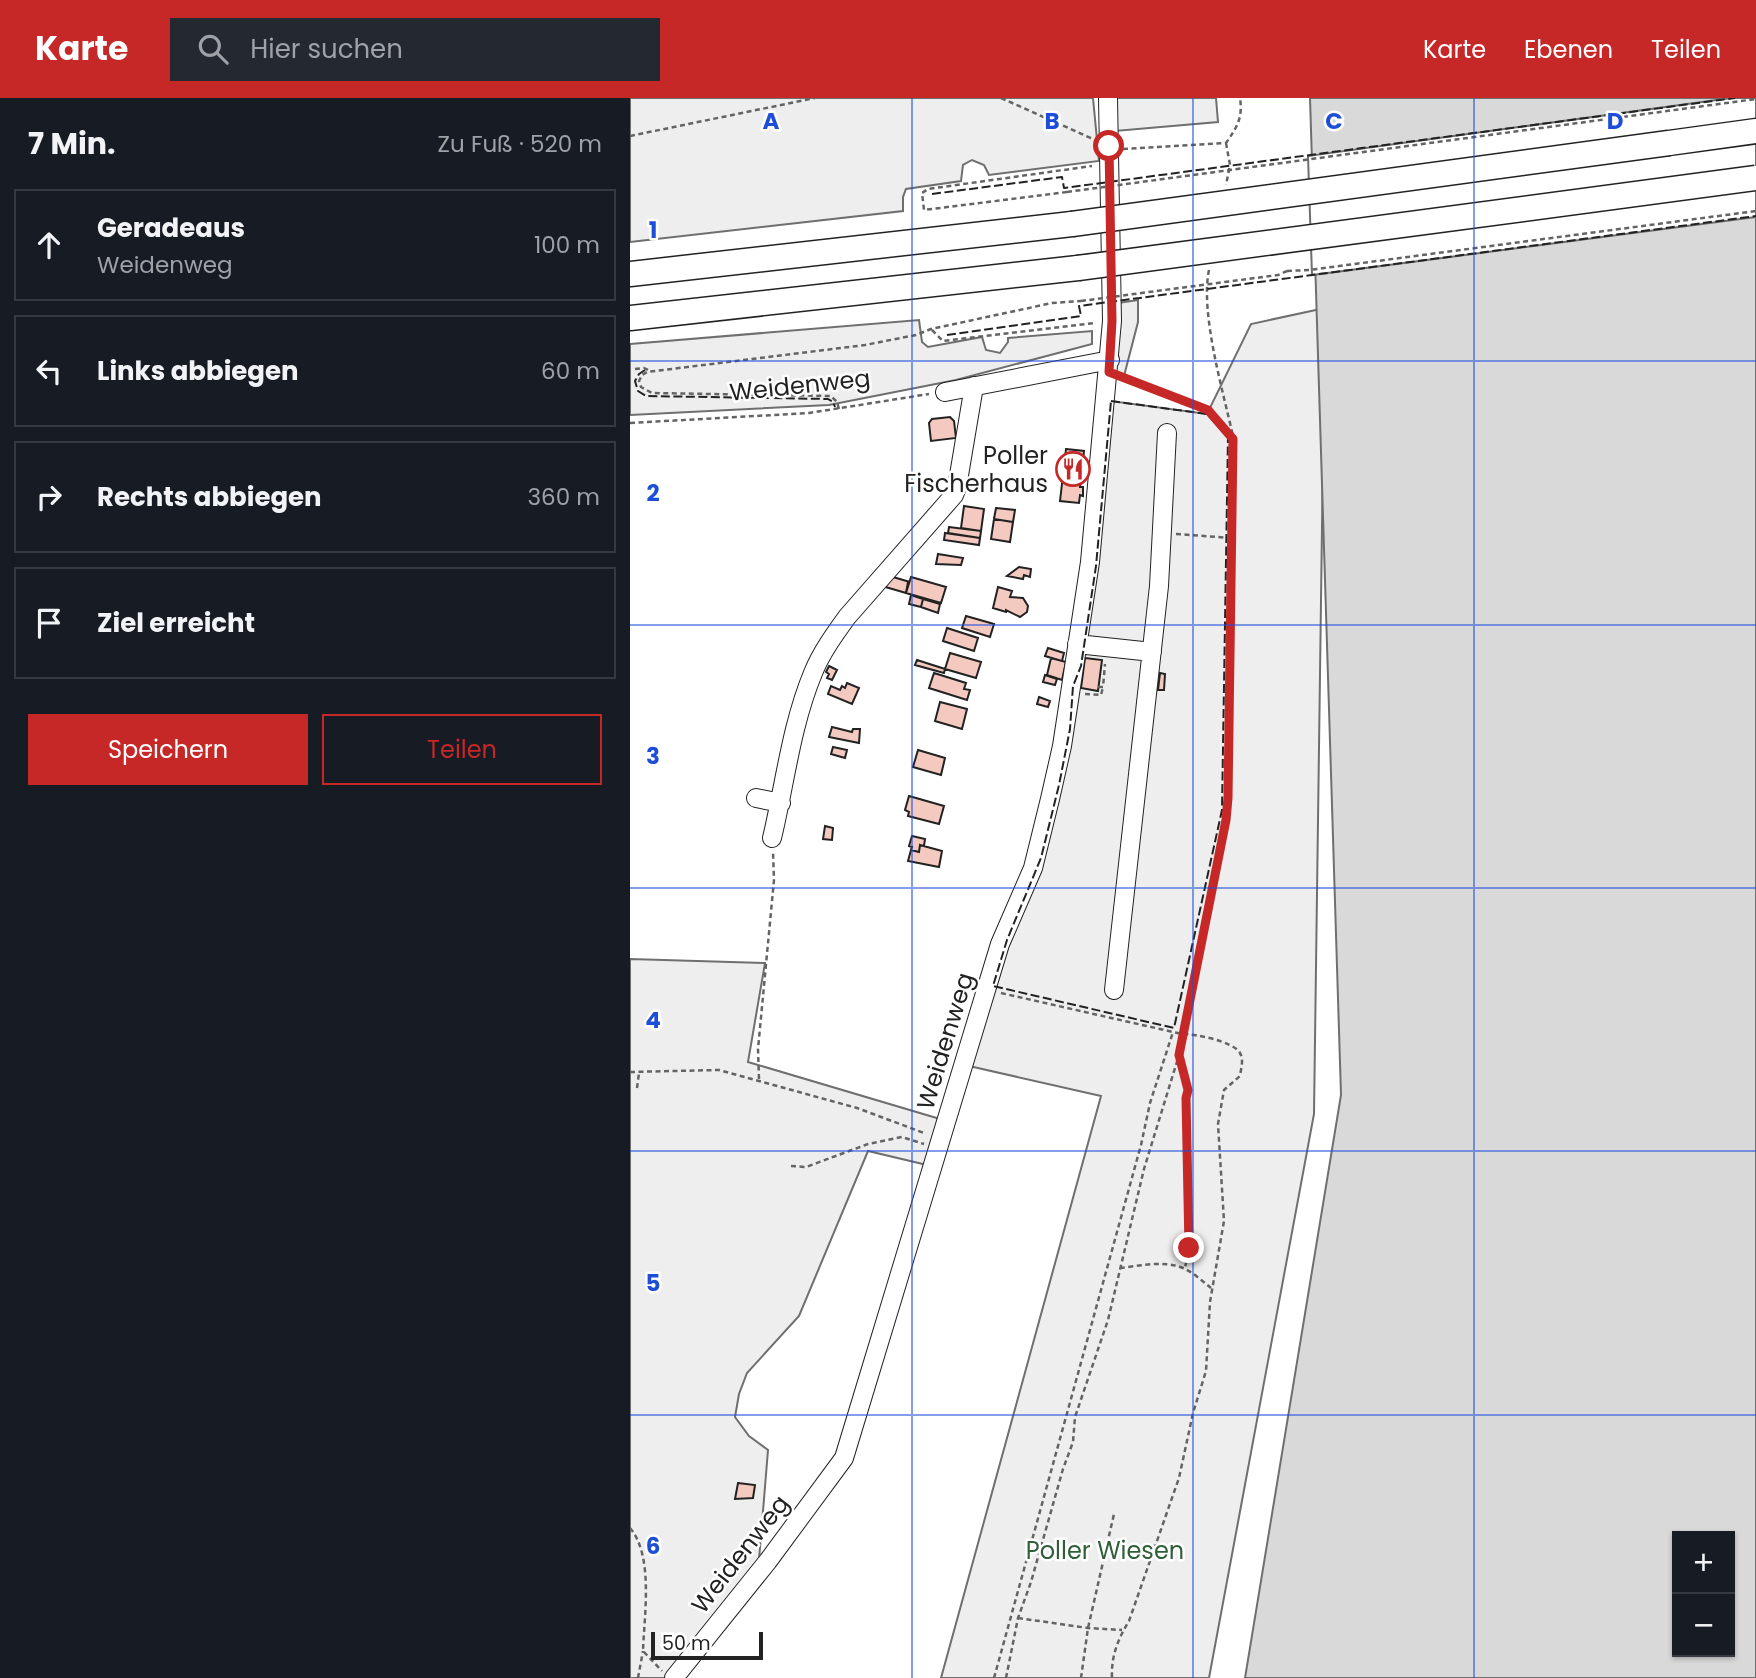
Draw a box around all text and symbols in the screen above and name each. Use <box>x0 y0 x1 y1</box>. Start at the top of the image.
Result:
search box <box>170 18 660 81</box>
text: Karte <box>35 25 128 72</box>
icon: search <box>194 30 232 68</box>
text: Hier suchen <box>250 31 403 67</box>
text: Karte <box>1423 33 1486 66</box>
text: Ebenen <box>1524 33 1613 66</box>
text: Teilen <box>1651 33 1721 66</box>
text: A <box>763 105 780 137</box>
text: B <box>1044 105 1060 137</box>
text: C <box>1325 105 1343 137</box>
text: D <box>1607 105 1623 137</box>
text: 7 Min. <box>28 122 115 165</box>
text: Zu Fuß · 520 m <box>438 128 602 160</box>
route start <box>1093 130 1124 161</box>
text: Geradeaus <box>97 210 245 246</box>
text: 1 <box>649 214 657 246</box>
icon: ahead <box>30 226 68 264</box>
text: 100 m <box>534 229 600 261</box>
text: Weidenweg <box>97 249 233 281</box>
icon: left <box>30 352 68 390</box>
text: Links abbiegen <box>97 353 299 389</box>
text: 60 m <box>541 355 600 387</box>
street label: Weidenweg <box>728 361 872 409</box>
place label: Poller Fischerhaus <box>904 439 1048 500</box>
restaurant icon: Poller Fischerhaus <box>1054 450 1092 488</box>
text: 2 <box>646 477 660 509</box>
icon: right <box>30 478 68 516</box>
text: Rechts abbiegen <box>97 479 322 515</box>
text: 360 m <box>528 481 600 513</box>
icon: arrive <box>30 604 68 642</box>
text: Ziel erreicht <box>97 605 255 641</box>
button: Speichern <box>28 714 308 785</box>
button: Teilen <box>322 714 602 785</box>
text: 3 <box>646 740 660 772</box>
street label: Weidenweg <box>909 969 981 1113</box>
text: 4 <box>645 1004 661 1036</box>
route end <box>1173 1232 1204 1263</box>
text: 5 <box>646 1267 660 1299</box>
street label: Weidenweg <box>683 1488 797 1620</box>
text: 6 <box>646 1530 660 1562</box>
map controls <box>1672 1531 1735 1657</box>
button: + <box>1672 1531 1735 1594</box>
park label: Poller Wiesen <box>1026 1534 1184 1567</box>
button: − <box>1672 1594 1735 1657</box>
scale bar <box>651 1629 763 1661</box>
text: 50 m <box>662 1630 711 1657</box>

